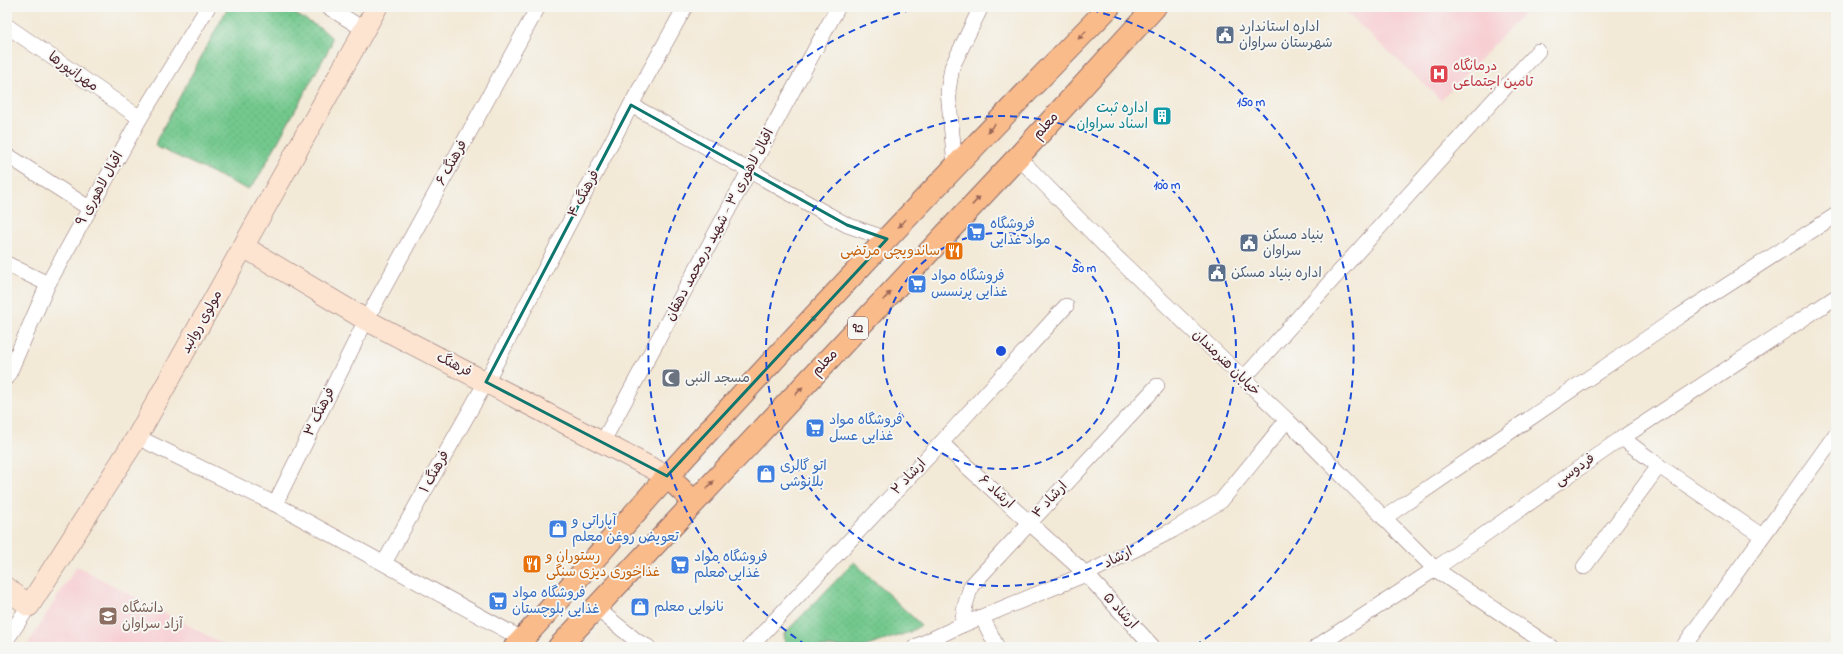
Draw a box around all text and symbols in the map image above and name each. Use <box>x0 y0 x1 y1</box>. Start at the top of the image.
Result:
place label: اداره استاندارد شهرستان سراوان <box>1239 17 1333 54</box>
public building icon: اداره استاندارد شهرستان سراوان <box>1214 24 1236 46</box>
one-way arrow <box>1077 30 1087 40</box>
street label: مهرانپورها <box>43 47 103 97</box>
place label: درمانگاه تامین اجتماعی <box>1453 56 1534 93</box>
hospital icon: درمانگاه تامین اجتماعی <box>1428 63 1450 85</box>
text: 150 m <box>1237 94 1266 112</box>
place label: اداره ثبت اسناد سراوان <box>1077 98 1148 135</box>
building icon: اداره ثبت اسناد سراوان <box>1151 105 1173 127</box>
street label: معلم <box>1028 108 1064 144</box>
one-way arrow <box>987 123 996 133</box>
street label: اقبال لاهوری ۳ - شهید درمحمد دهقان <box>660 125 780 325</box>
street label: فرهنگ ۶ <box>431 136 473 190</box>
street label: اقبال لاهوری ۹ <box>71 148 129 230</box>
street label: فرهنگ ۴ <box>563 166 605 222</box>
text: 100 m <box>1154 177 1181 195</box>
one-way arrow <box>972 196 981 206</box>
place label: فروشگاه مواد غذایی <box>990 214 1051 251</box>
one-way arrow <box>897 218 907 228</box>
supermarket icon: فروشگاه مواد غذایی <box>965 221 987 243</box>
place label: بنیاد مسکن سراوان <box>1263 225 1324 262</box>
public building icon: بنیاد مسکن سراوان <box>1238 232 1260 254</box>
restaurant icon: ساندویچی مرتضی <box>943 240 965 262</box>
place label: ساندویچی مرتضی <box>840 241 940 262</box>
text: 50 m <box>1072 260 1097 278</box>
public building icon: اداره بنیاد مسکن <box>1206 262 1228 284</box>
place label: اداره بنیاد مسکن <box>1231 263 1322 284</box>
place label: فروشگاه مواد غذایی پرنسس <box>931 266 1008 303</box>
supermarket icon: فروشگاه مواد غذایی پرنسس <box>906 273 928 295</box>
street label: مولوی روانبد <box>176 286 228 358</box>
one-way arrow <box>883 291 892 301</box>
one-way arrow <box>809 313 819 323</box>
road number: 92 <box>848 317 868 339</box>
street label: خیابان هنرمندان <box>1187 325 1265 401</box>
centre of rings <box>994 344 1008 358</box>
street label: معلم <box>807 345 843 381</box>
street label: فرهنگ <box>433 347 475 383</box>
mosque icon: مسجد النبی <box>660 367 682 389</box>
place label: مسجد النبی <box>685 368 750 389</box>
street label: فرهنگ ۳ <box>299 384 341 440</box>
one-way arrow <box>794 386 803 396</box>
place label: فروشگاه مواد غذایی عسل <box>829 410 903 447</box>
supermarket icon: فروشگاه مواد غذایی عسل <box>804 417 826 439</box>
street label: فرهنگ ۱ <box>415 447 455 497</box>
street label: فردوسی <box>1550 448 1600 492</box>
street label: ارشاد ۲ <box>887 454 931 500</box>
place label: اتو گالری بلانوشی <box>780 456 827 493</box>
shop icon: اتو گالری بلانوشی <box>755 463 777 485</box>
street label: ارشاد ۶ <box>973 470 1019 514</box>
street label: ارشاد ۴ <box>1027 477 1073 523</box>
one-way arrow <box>705 480 714 491</box>
place label: آپاراتی و تعویض روغن معلم <box>571 511 680 548</box>
shop icon: آپاراتی و تعویض روغن معلم <box>547 518 569 540</box>
street label: ارشاد <box>1100 542 1136 574</box>
place label: رستوران و غذاخوری دیزی سنگی <box>545 546 660 583</box>
place label: فروشگاه مواد غذایی معلم <box>694 547 768 584</box>
restaurant icon: رستوران و غذاخوری دیزی سنگی <box>521 553 543 575</box>
supermarket icon: فروشگاه مواد غذایی معلم <box>669 554 691 576</box>
place label: فروشگاه مواد غذایی بلوچستان <box>512 583 600 620</box>
street label: ارشاد ۵ <box>1098 588 1142 634</box>
supermarket icon: فروشگاه مواد غذایی بلوچستان <box>487 590 509 612</box>
shop icon: نانوایی معلم <box>629 596 651 618</box>
place label: نانوایی معلم <box>654 597 725 618</box>
place label: دانشگاه آزاد سراوان <box>122 598 183 635</box>
school or university icon: دانشگاه آزاد سراوان <box>97 605 119 627</box>

